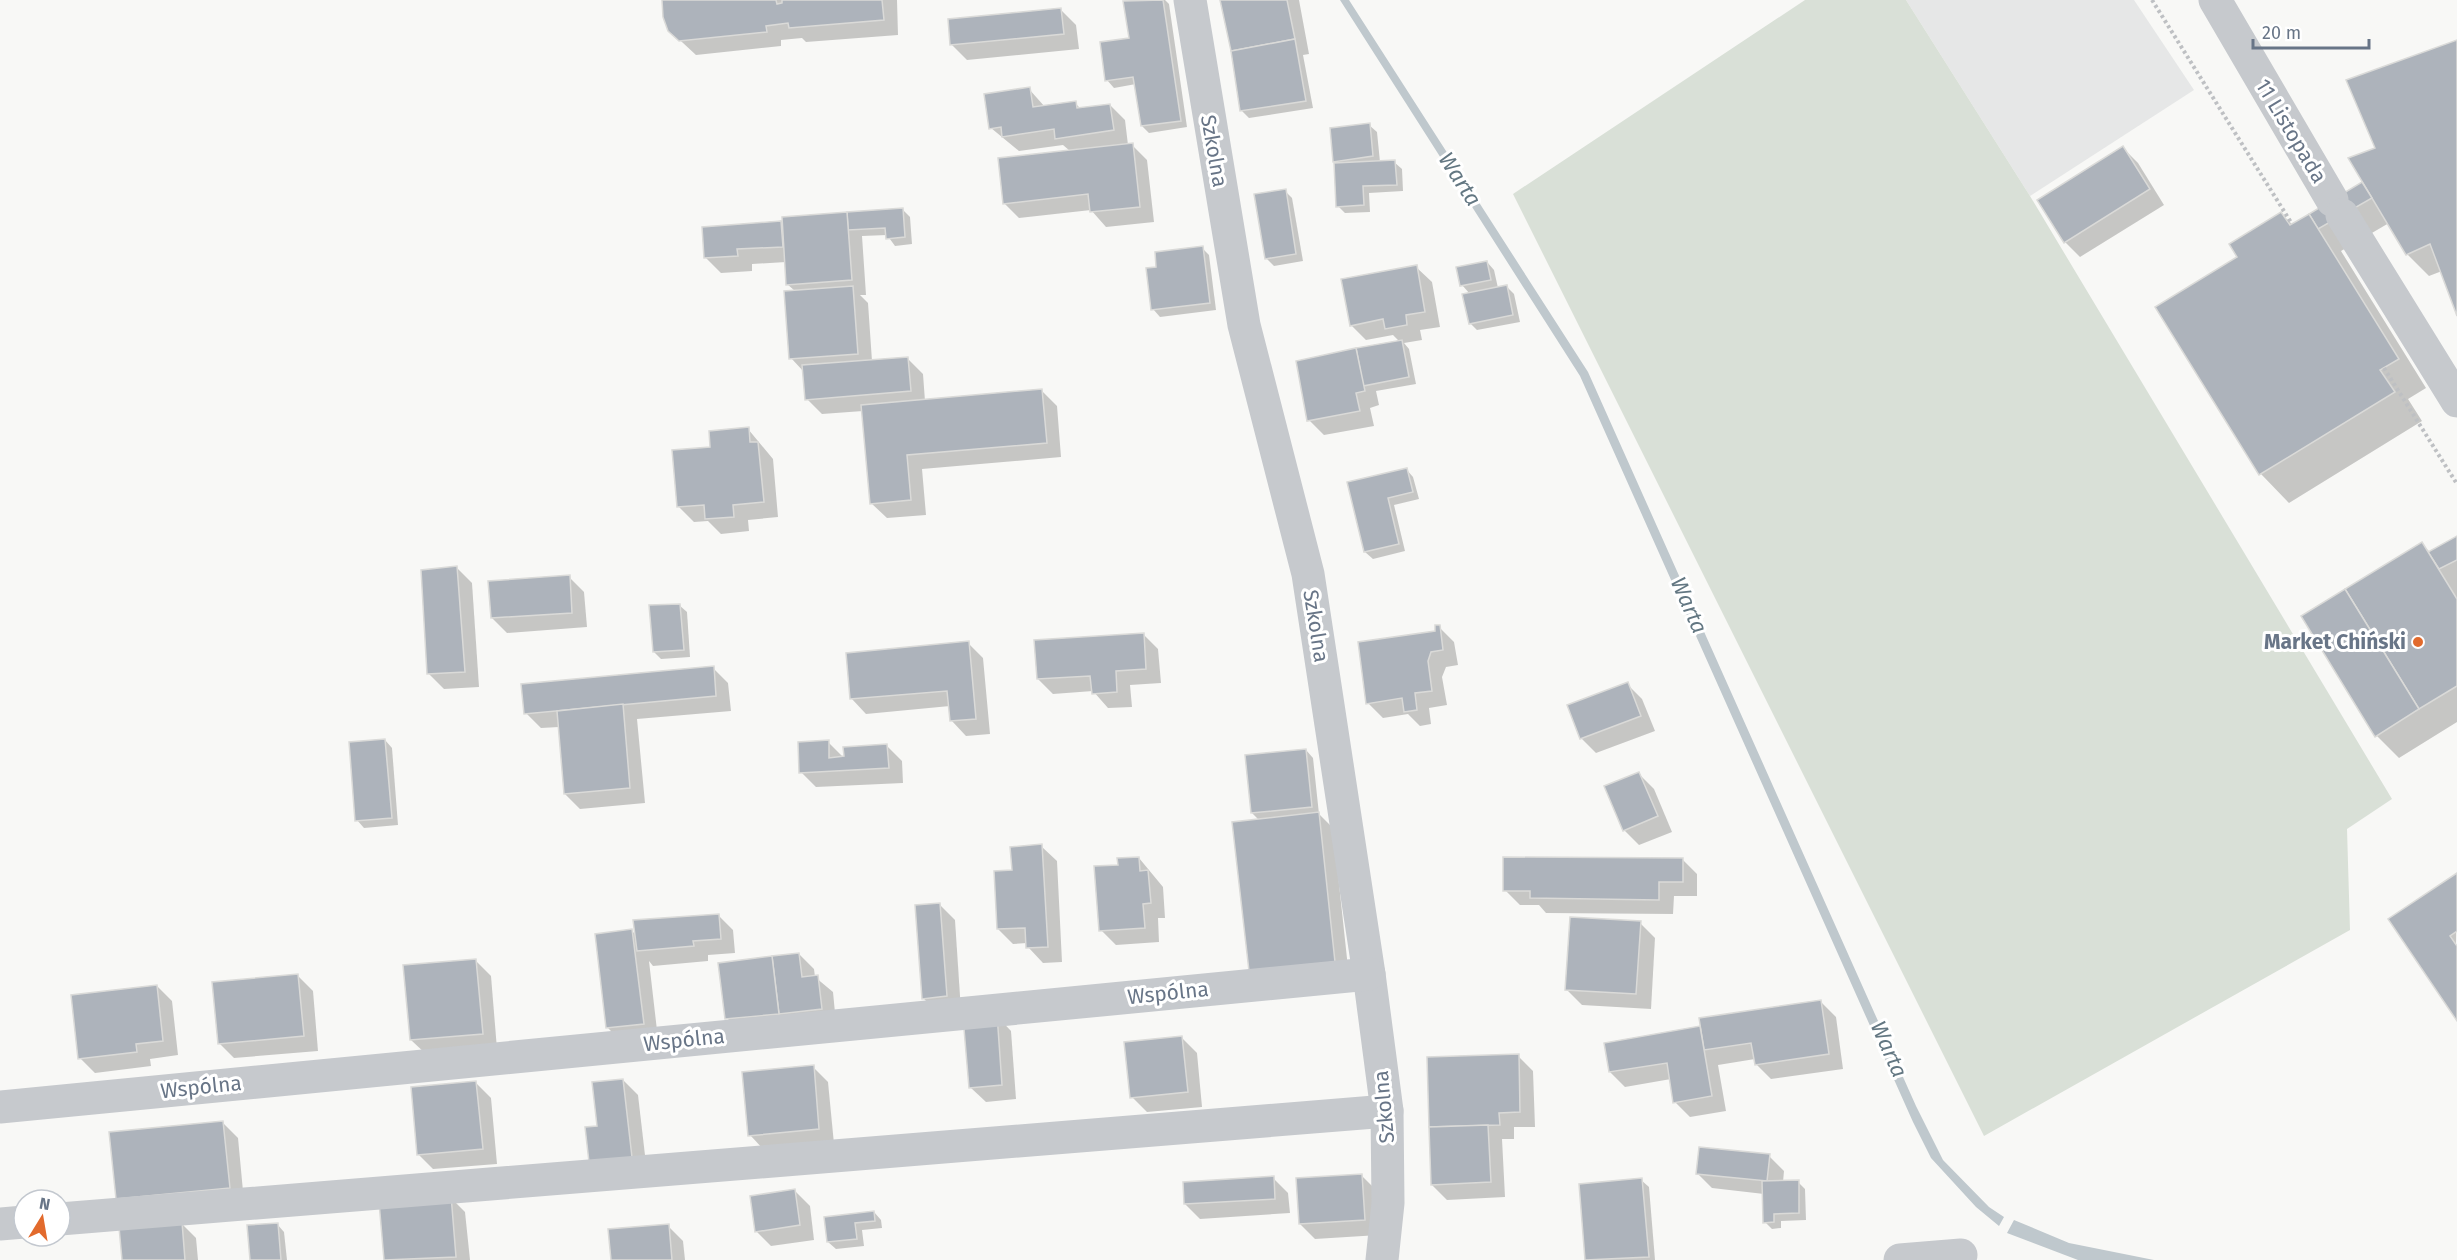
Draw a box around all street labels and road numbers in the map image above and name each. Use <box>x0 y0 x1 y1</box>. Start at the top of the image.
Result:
street label: 11 Listopada <box>2250 74 2332 188</box>
street label: Szkolna <box>1195 113 1233 189</box>
street label: Szkolna <box>1297 588 1335 664</box>
street label: Wspólna <box>1126 976 1210 1010</box>
street label: Wspólna <box>642 1023 726 1057</box>
street label: Szkolna <box>1368 1069 1400 1145</box>
street label: Wspólna <box>159 1070 243 1104</box>

